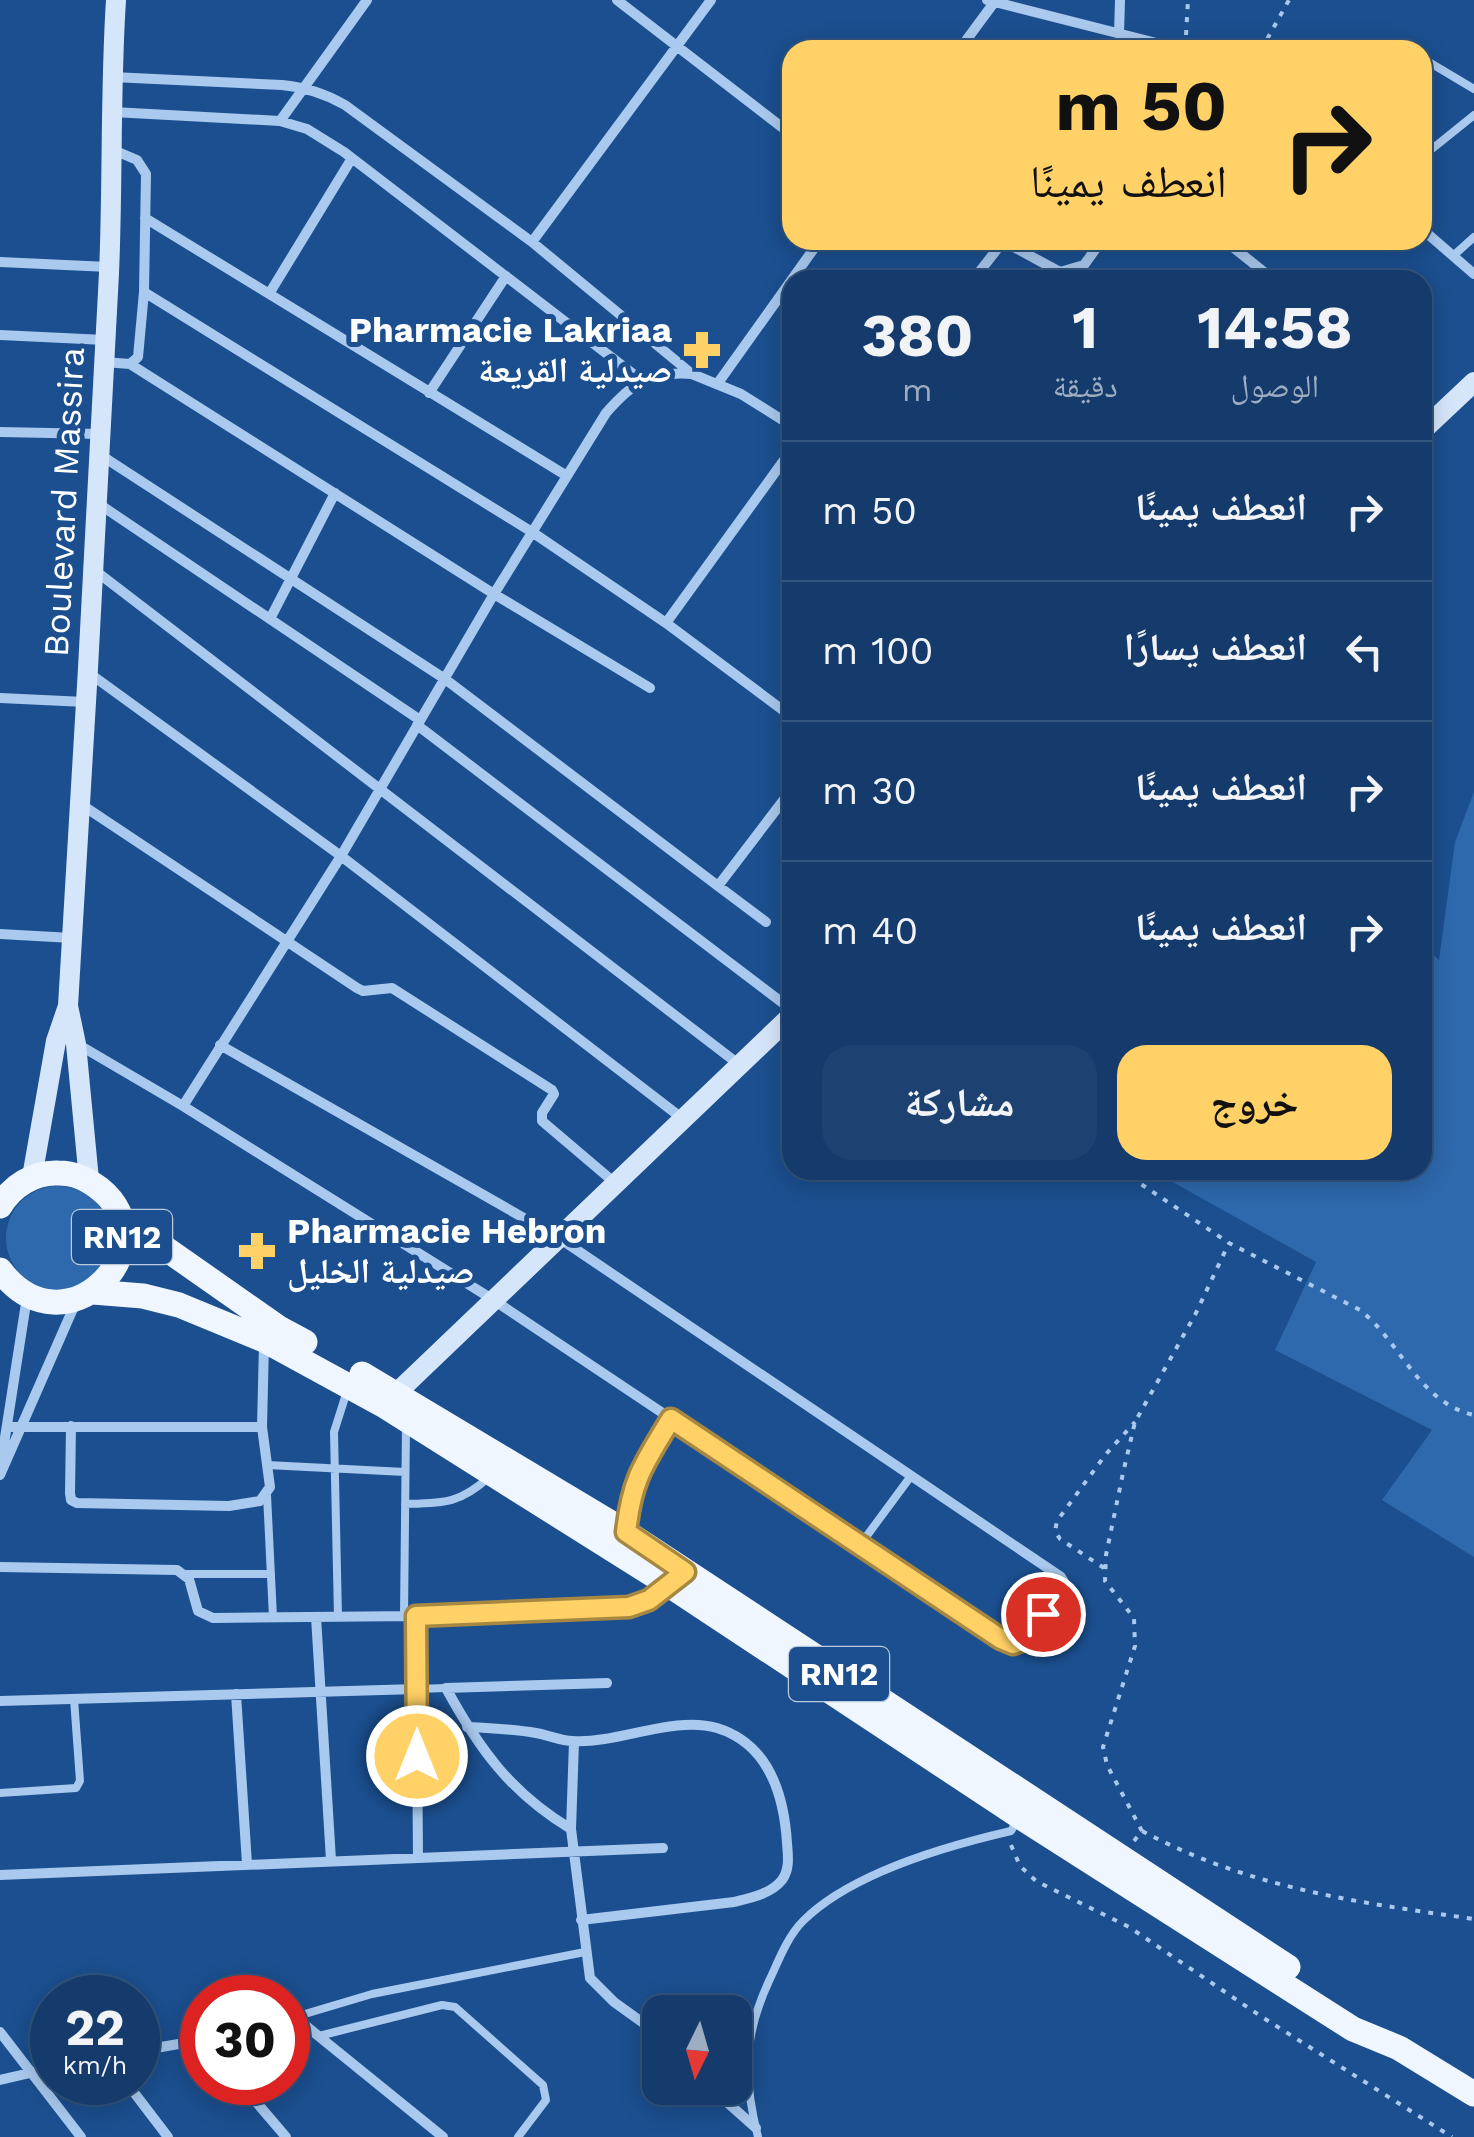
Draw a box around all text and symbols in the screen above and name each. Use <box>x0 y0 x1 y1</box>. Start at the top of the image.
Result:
text: 50 m <box>1055 65 1227 147</box>
icon: right <box>1262 80 1392 210</box>
text: انعطف يمينًا <box>1030 155 1227 208</box>
text: 1 <box>1072 292 1098 363</box>
text: 14:58 <box>1197 292 1353 363</box>
text: 380 <box>861 300 973 371</box>
place label: Pharmacie Lakriaa صيدلية القريعة <box>349 309 673 391</box>
pharmacy icon: Pharmacie Lakriaa صيدلية القريعة <box>681 329 723 371</box>
street label: Boulevard Massira <box>35 346 93 658</box>
text: دقيقة <box>1053 367 1118 405</box>
text: الوصول <box>1231 367 1319 405</box>
text: m <box>902 371 933 409</box>
icon: right <box>1337 484 1392 539</box>
text: انعطف يمينًا <box>1135 485 1307 529</box>
text: 50 m <box>822 489 917 533</box>
icon: left <box>1337 624 1392 679</box>
text: انعطف يسارًا <box>1124 625 1307 669</box>
text: 100 m <box>822 629 933 673</box>
icon: right <box>1337 764 1392 819</box>
text: انعطف يمينًا <box>1135 765 1307 809</box>
text: 30 m <box>822 769 917 813</box>
icon: right <box>1337 904 1392 959</box>
text: انعطف يمينًا <box>1135 905 1307 949</box>
text: 40 m <box>822 909 918 953</box>
button: مشاركة <box>822 1045 1097 1160</box>
button: خروج <box>1117 1045 1392 1160</box>
road number: RN12 <box>72 1210 172 1264</box>
place label: Pharmacie Hebron صيدلية الخليل <box>287 1210 606 1293</box>
pharmacy icon: Pharmacie Hebron صيدلية الخليل <box>236 1230 278 1272</box>
pin <box>1001 1572 1086 1657</box>
icon: arrive <box>1016 1587 1071 1642</box>
road number: RN12 <box>789 1647 889 1701</box>
position arrow <box>365 1704 469 1808</box>
speed limit sign: 30 <box>180 1975 310 2105</box>
north arrow <box>642 1995 752 2105</box>
map controls <box>642 1995 752 2105</box>
text: 22 <box>65 1998 125 2057</box>
text: km/h <box>63 2051 127 2080</box>

